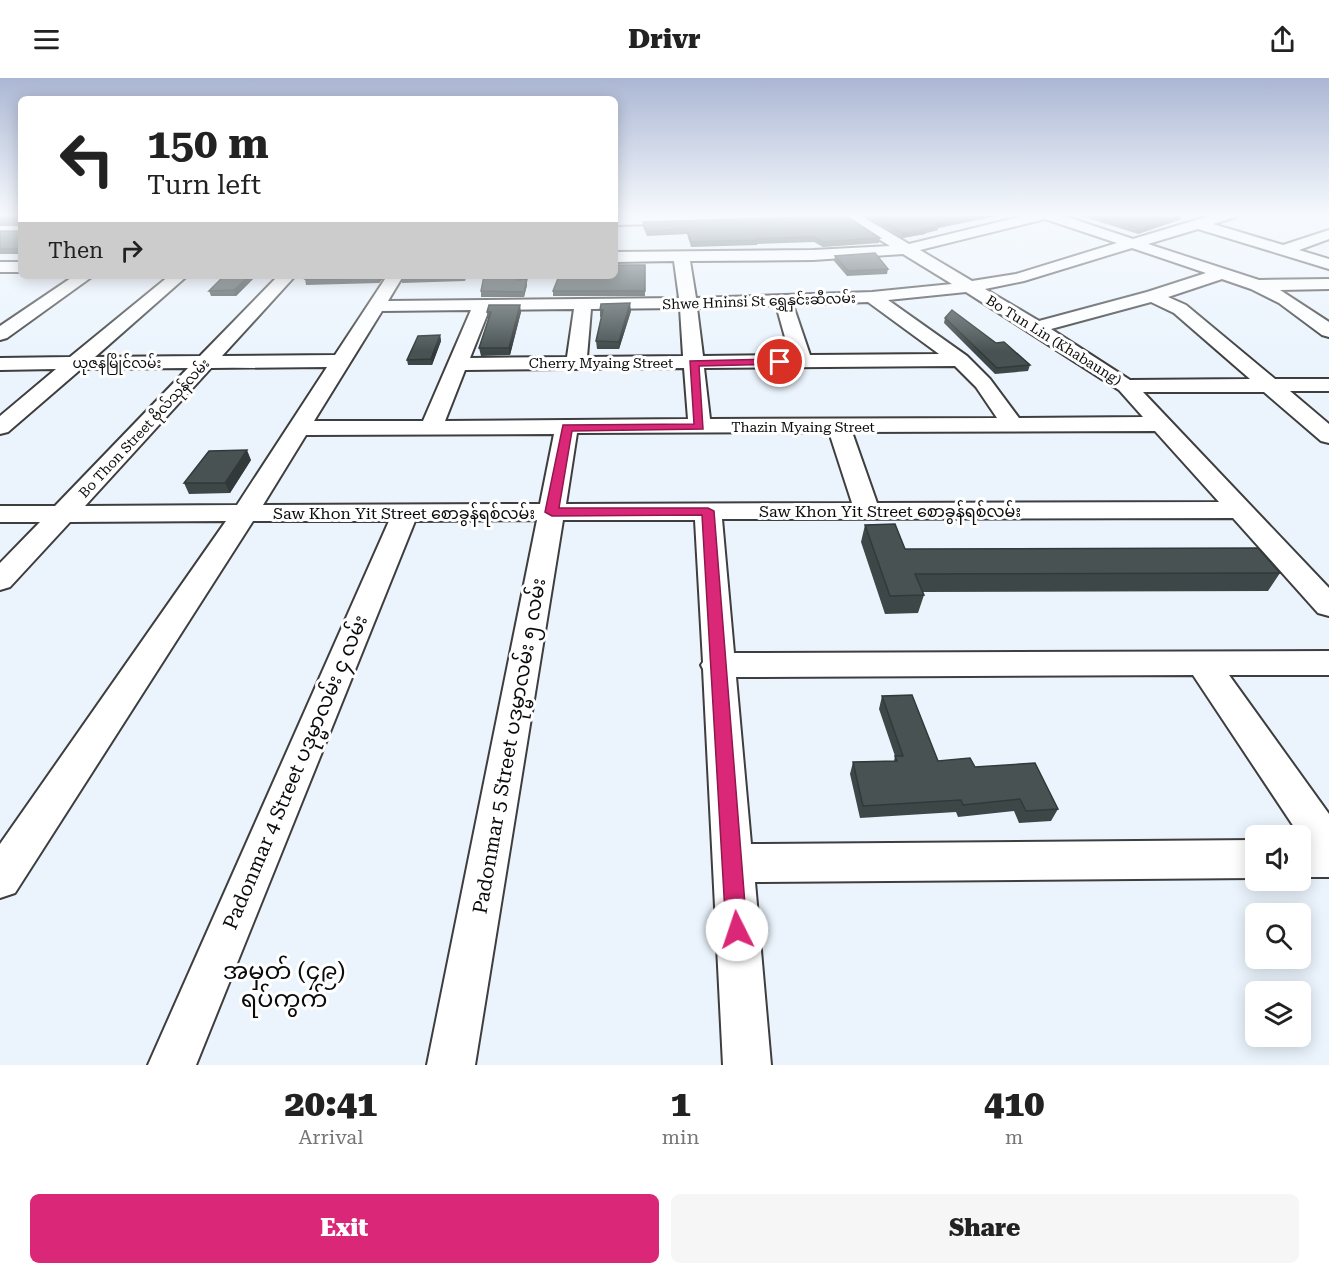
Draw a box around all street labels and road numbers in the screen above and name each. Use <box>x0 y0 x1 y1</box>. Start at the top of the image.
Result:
street label: Shwe Hninsi St ရွှေနှင်းဆီလမ်း <box>662 288 856 316</box>
street label: Bo Tun Lin (Khabaung) <box>983 292 1125 388</box>
street label: ယုဇနမြိုင်လမ်း <box>73 353 161 375</box>
street label: Bo Thon Street ဗိုလ်သုန်လမ်း <box>74 354 215 503</box>
street label: Cherry Myaing Street <box>529 355 673 371</box>
street label: Thazin Myaing Street <box>731 419 875 435</box>
street label: Saw Khon Yit Street စောခွန်ရစ်လမ်း <box>759 500 1021 525</box>
street label: Saw Khon Yit Street စောခွန်ရစ်လမ်း <box>273 502 535 527</box>
street label: Padonmar 5 Street ပဒုမ္မာလမ်း ၅ လမ်း <box>466 576 555 917</box>
street label: Padonmar 4 Street ပဒုမ္မာလမ်း ၄ လမ်း <box>216 610 377 935</box>

